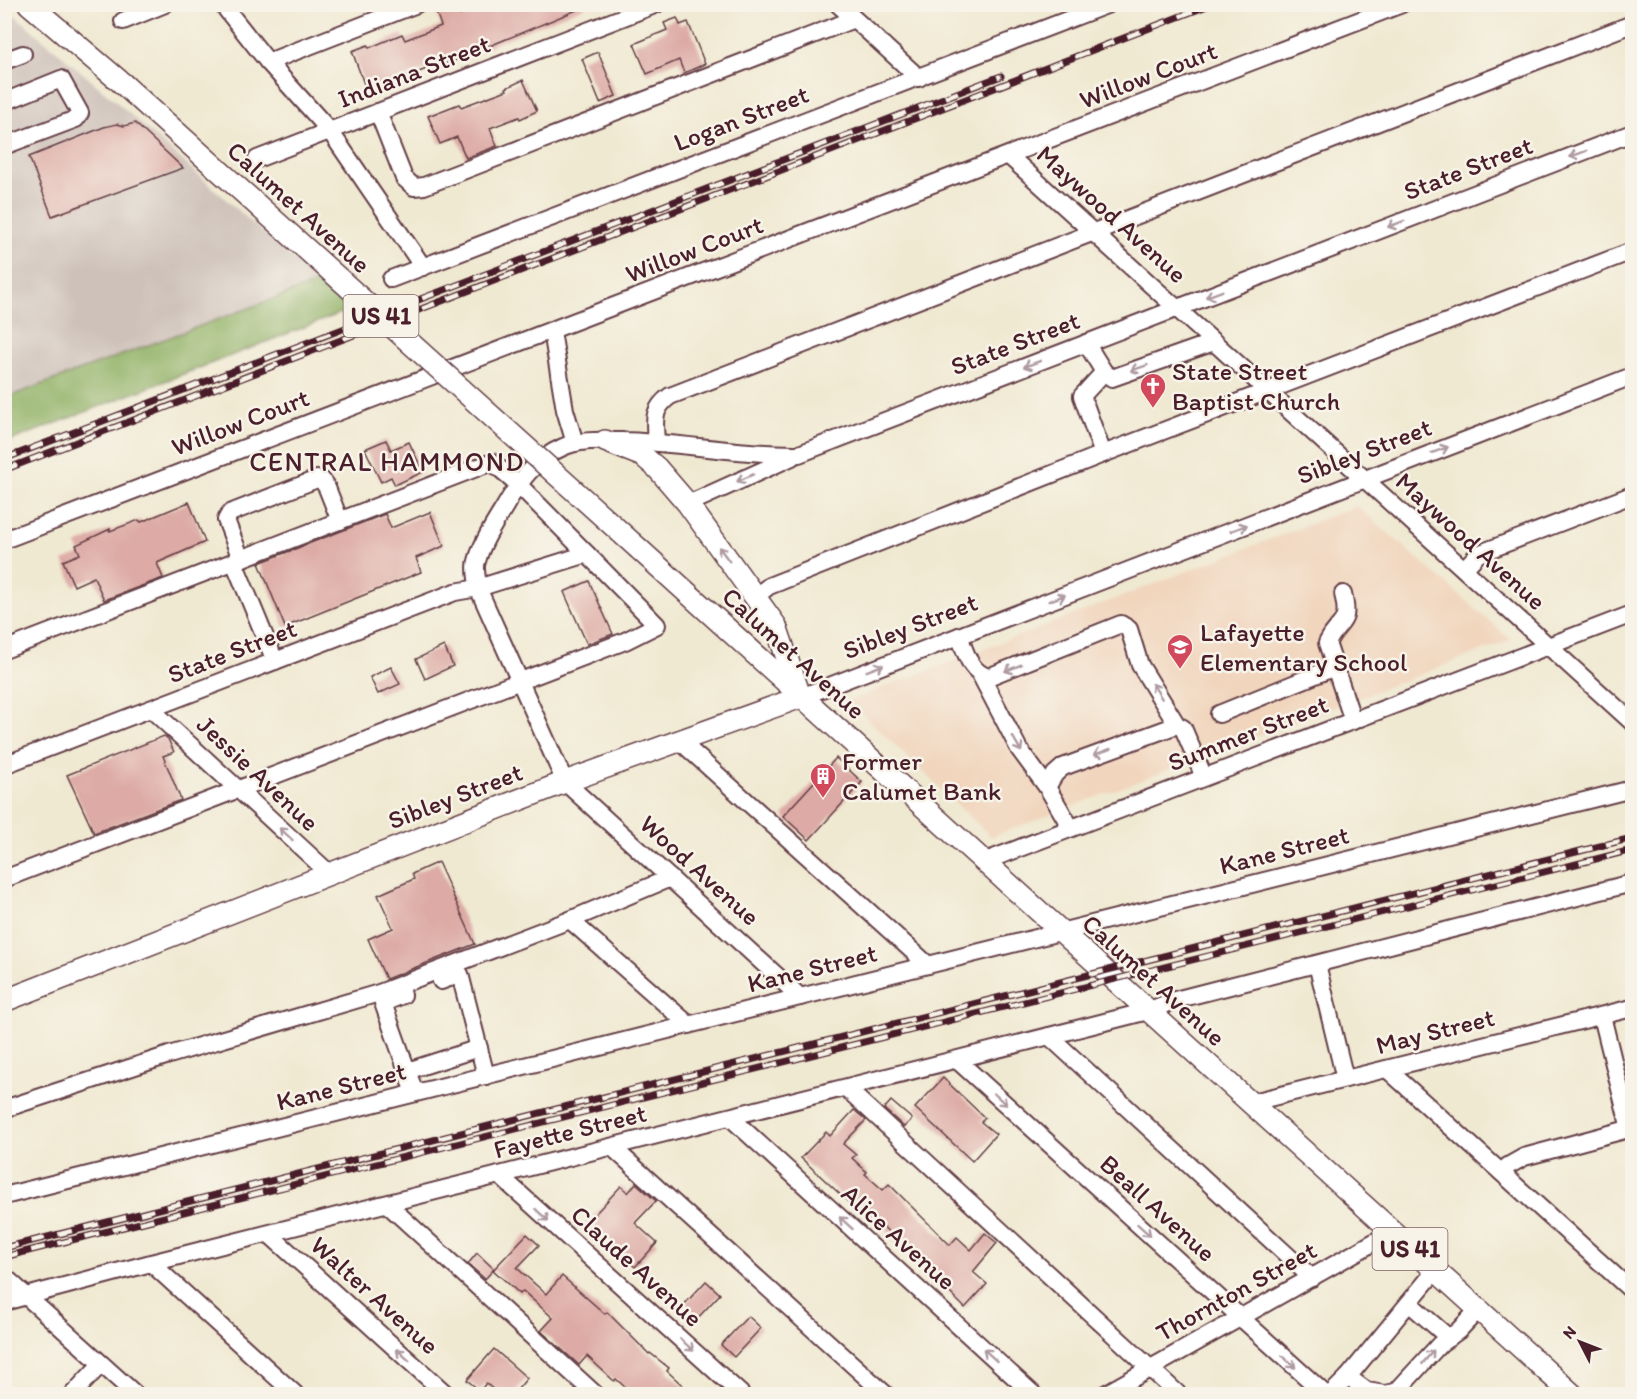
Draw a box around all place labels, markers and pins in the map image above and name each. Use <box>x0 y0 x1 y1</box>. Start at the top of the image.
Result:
place label: State Street Baptist Church <box>1172 355 1340 417</box>
church icon: State Street Baptist Church <box>1138 371 1168 409</box>
place label: Lafayette Elementary School <box>1200 616 1407 678</box>
school or university icon: Lafayette Elementary School <box>1165 632 1195 670</box>
place label: Former Calumet Bank <box>842 745 1001 807</box>
building icon: Former Calumet Bank <box>808 761 838 799</box>

